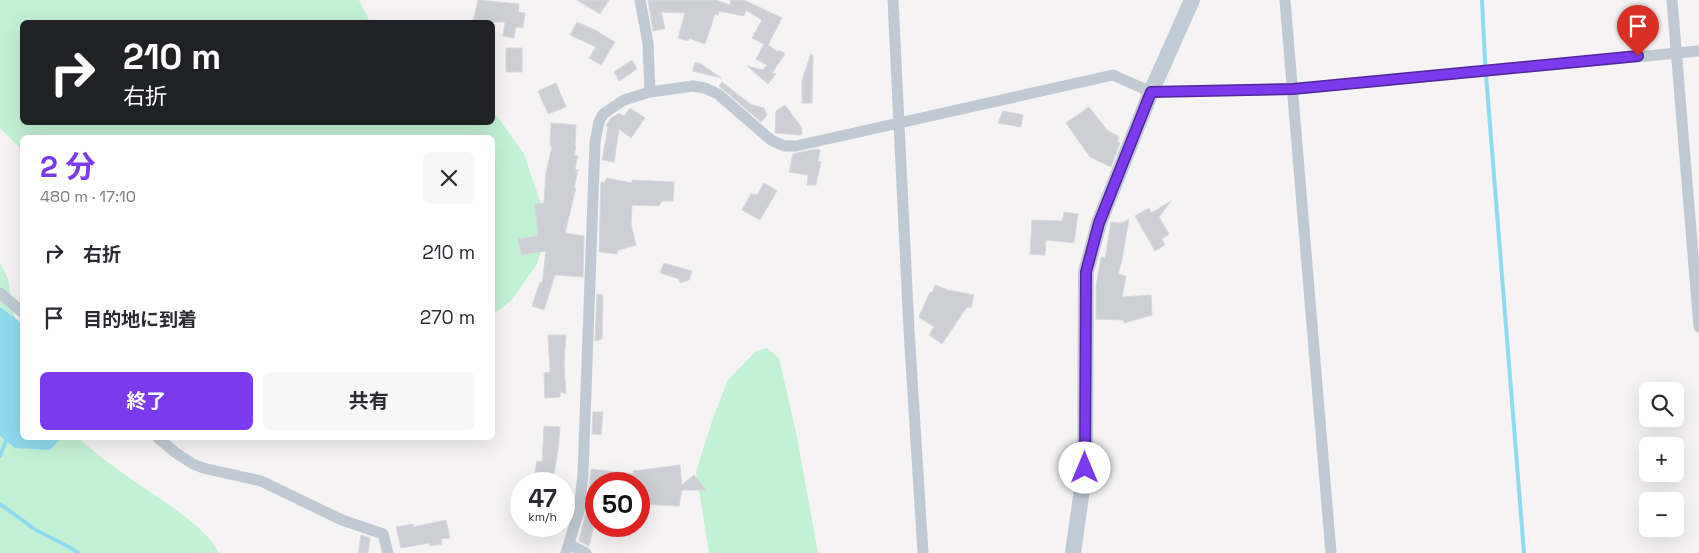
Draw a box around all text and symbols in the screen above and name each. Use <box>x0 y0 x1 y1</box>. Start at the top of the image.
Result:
pin <box>1617 5 1659 56</box>
icon: arrive <box>1624 12 1652 40</box>
text: 210 m <box>123 35 221 79</box>
icon: right <box>40 40 105 105</box>
text: 右折 <box>123 82 167 110</box>
text: 2 分 <box>40 147 95 186</box>
button: close <box>423 152 475 204</box>
text: 480 m · 17:10 <box>40 186 136 207</box>
icon: right <box>40 239 68 267</box>
text: 210 m <box>422 240 475 265</box>
text: 右折 <box>83 242 121 267</box>
icon: arrive <box>40 304 68 332</box>
text: 270 m <box>420 305 475 330</box>
text: 目的地に到着 <box>83 307 197 332</box>
button: 終了 <box>40 372 253 430</box>
button: 共有 <box>263 372 475 430</box>
map controls <box>1639 382 1684 537</box>
button: search <box>1639 382 1684 427</box>
button: + <box>1639 437 1684 482</box>
position arrow <box>1058 441 1110 493</box>
speed limit sign: 50 <box>585 472 650 537</box>
text: 47 <box>528 482 557 514</box>
button: − <box>1639 492 1684 537</box>
text: km/h <box>528 509 557 525</box>

